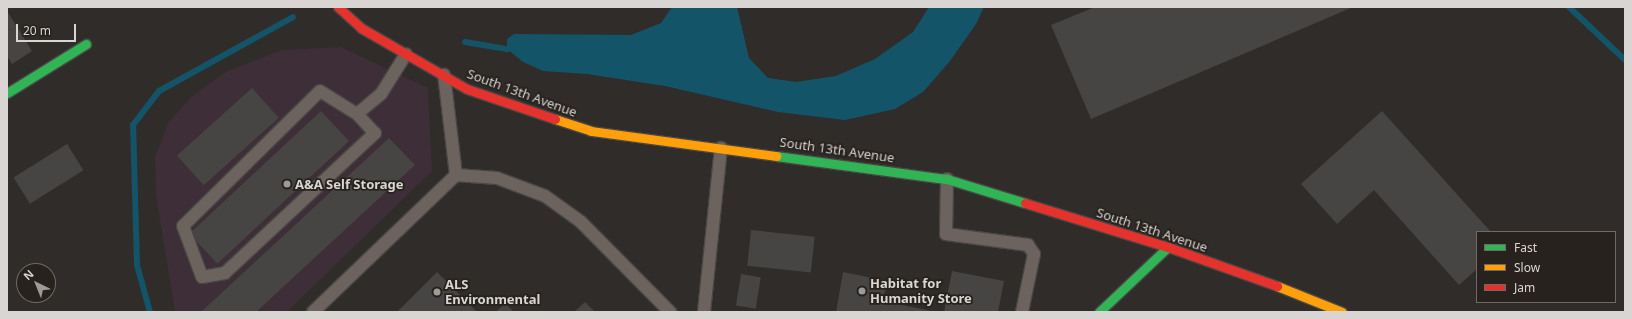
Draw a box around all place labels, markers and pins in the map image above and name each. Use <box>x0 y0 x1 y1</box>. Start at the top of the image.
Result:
place label: A&A Self Storage <box>295 176 404 192</box>
marker: A&A Self Storage <box>282 179 292 189</box>
place label: Habitat for Humanity Store <box>870 276 972 307</box>
place label: ALS Environmental <box>445 277 540 308</box>
marker: Habitat for Humanity Store <box>857 286 867 296</box>
marker: ALS Environmental <box>432 287 442 297</box>

